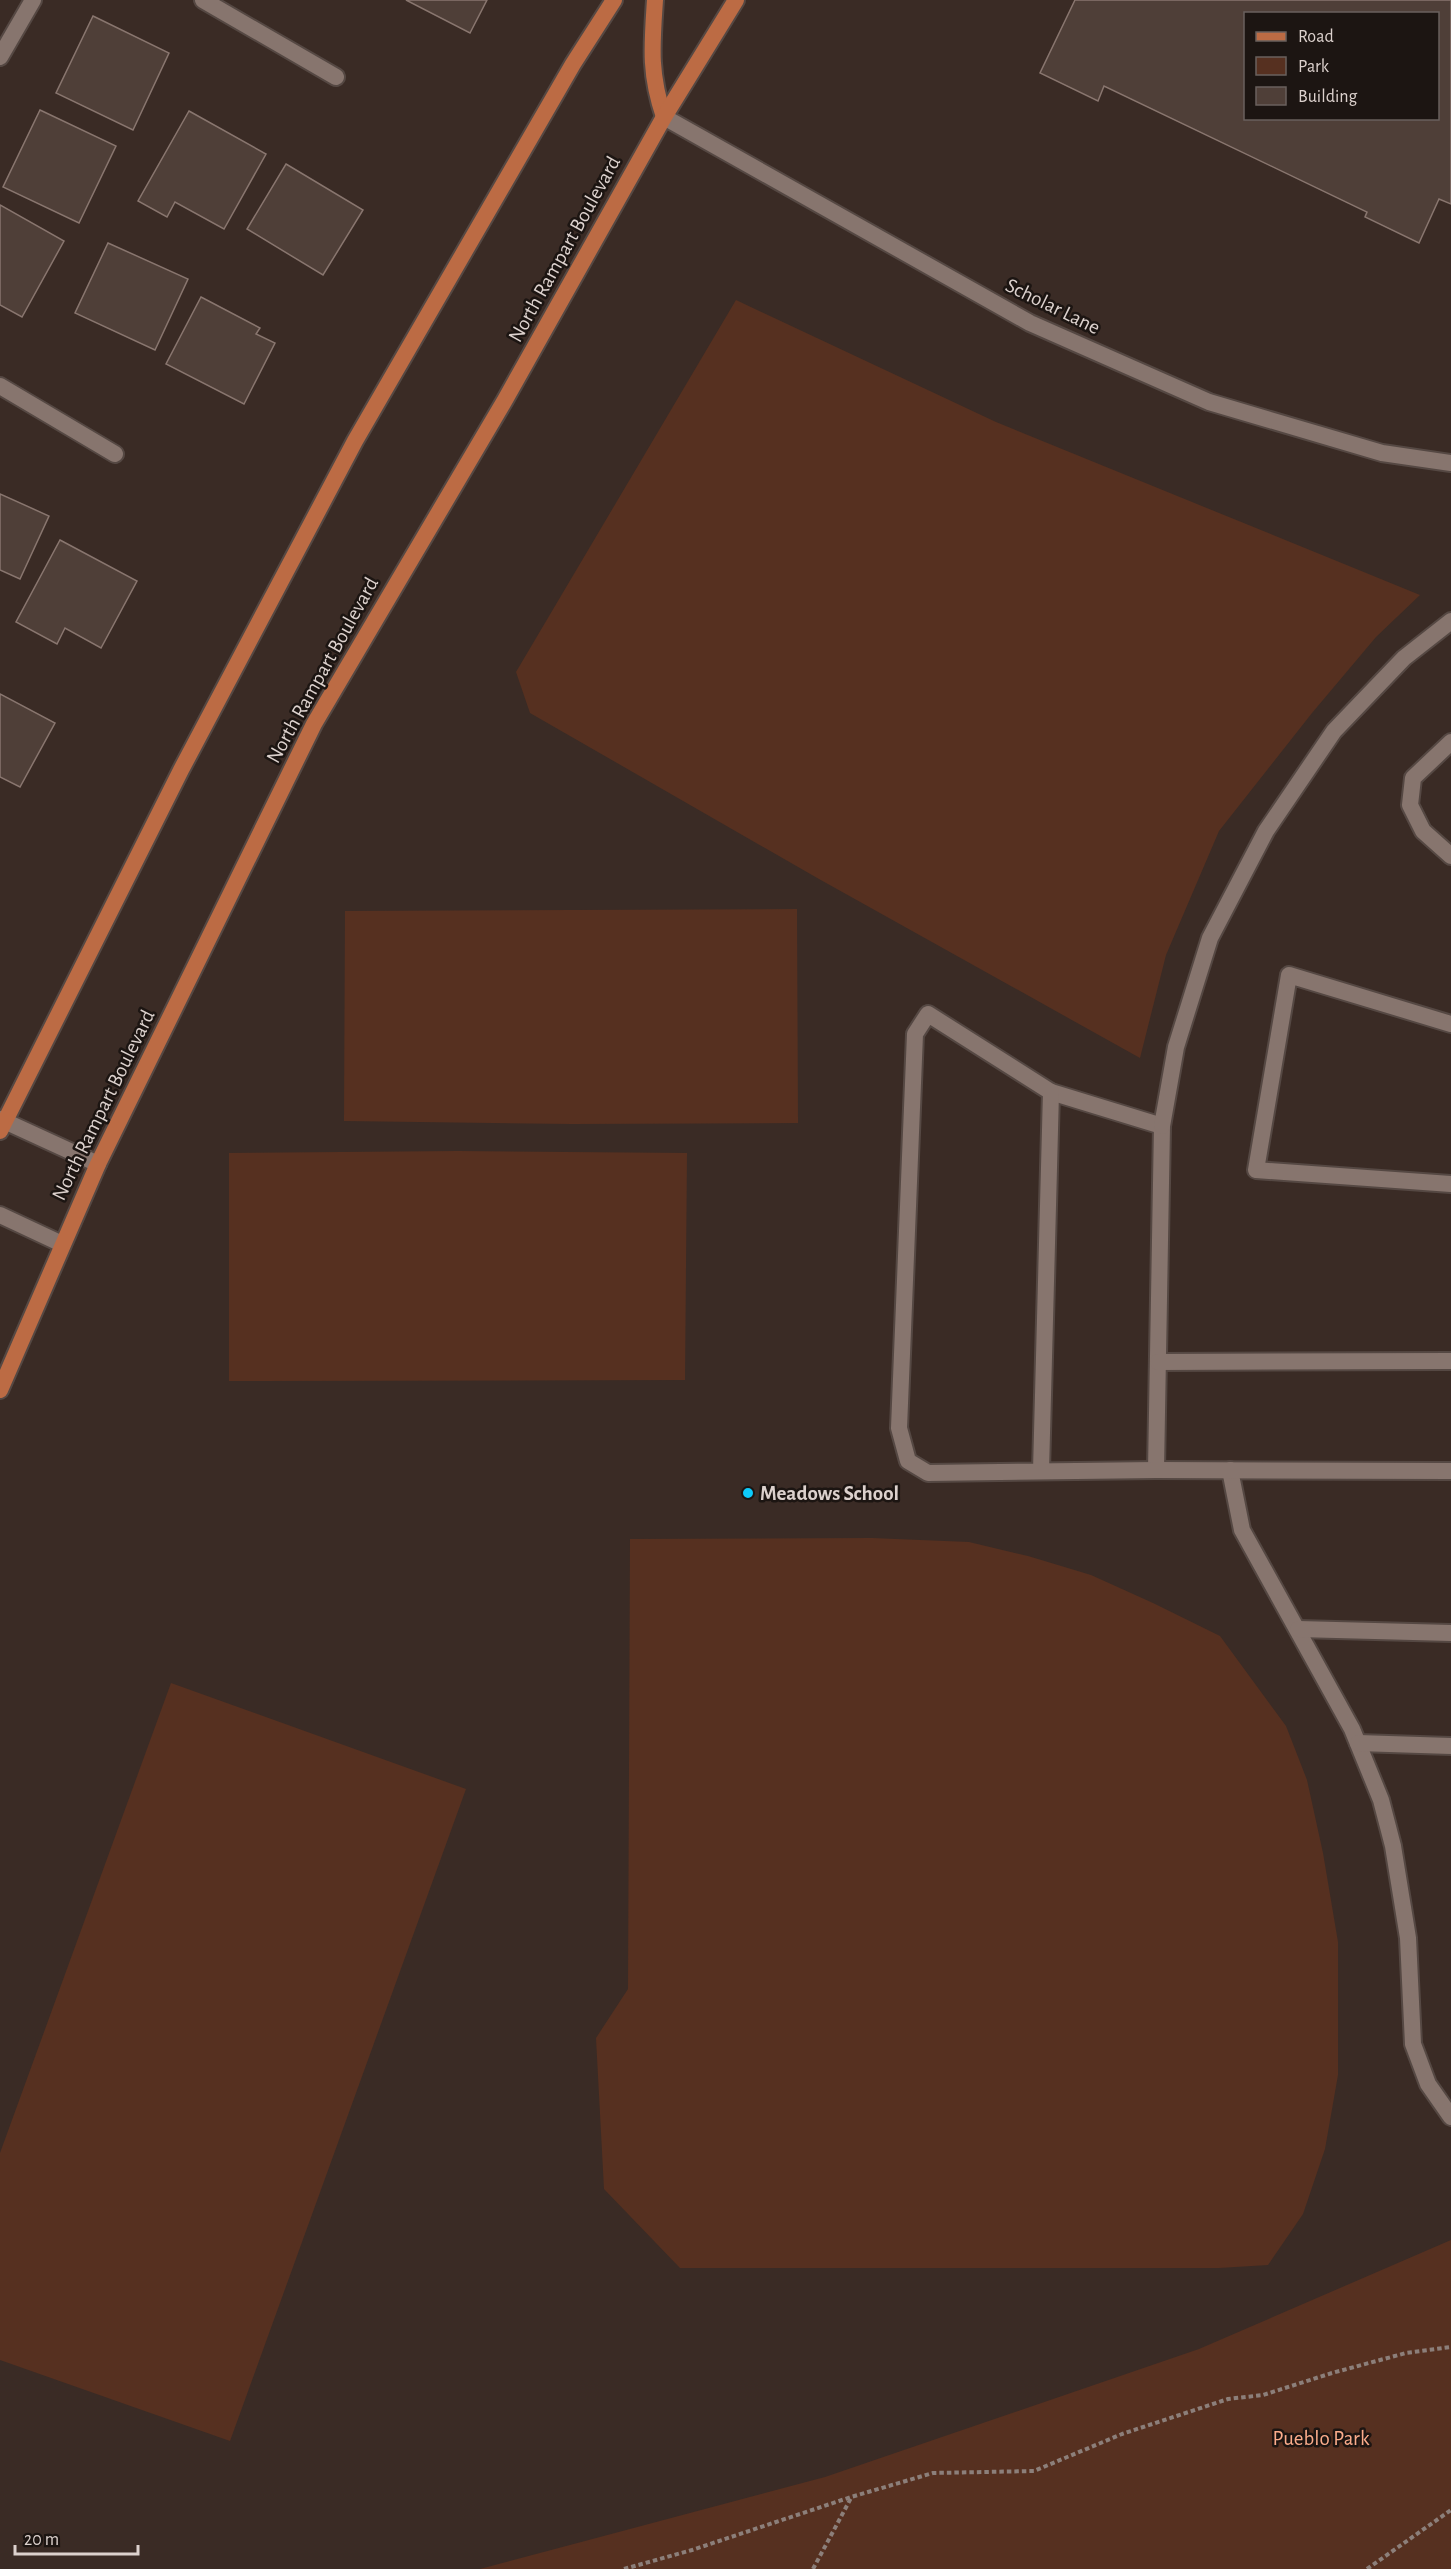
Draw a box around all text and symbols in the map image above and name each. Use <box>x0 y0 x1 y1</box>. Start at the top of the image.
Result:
legend <box>1244 12 1439 120</box>
text: Road <box>1298 28 1334 46</box>
text: Park <box>1298 58 1330 76</box>
text: Building <box>1298 88 1358 106</box>
street label: North Rampart Boulevard <box>505 153 624 346</box>
street label: Scholar Lane <box>1002 275 1103 338</box>
street label: North Rampart Boulevard <box>263 574 382 767</box>
street label: North Rampart Boulevard <box>48 1007 159 1204</box>
place label: Meadows School <box>760 1483 899 1504</box>
marker: Meadows School <box>741 1486 755 1500</box>
park label: Pueblo Park <box>1273 2428 1370 2449</box>
scale bar <box>15 2518 138 2556</box>
text: 20 m <box>24 2531 59 2549</box>

